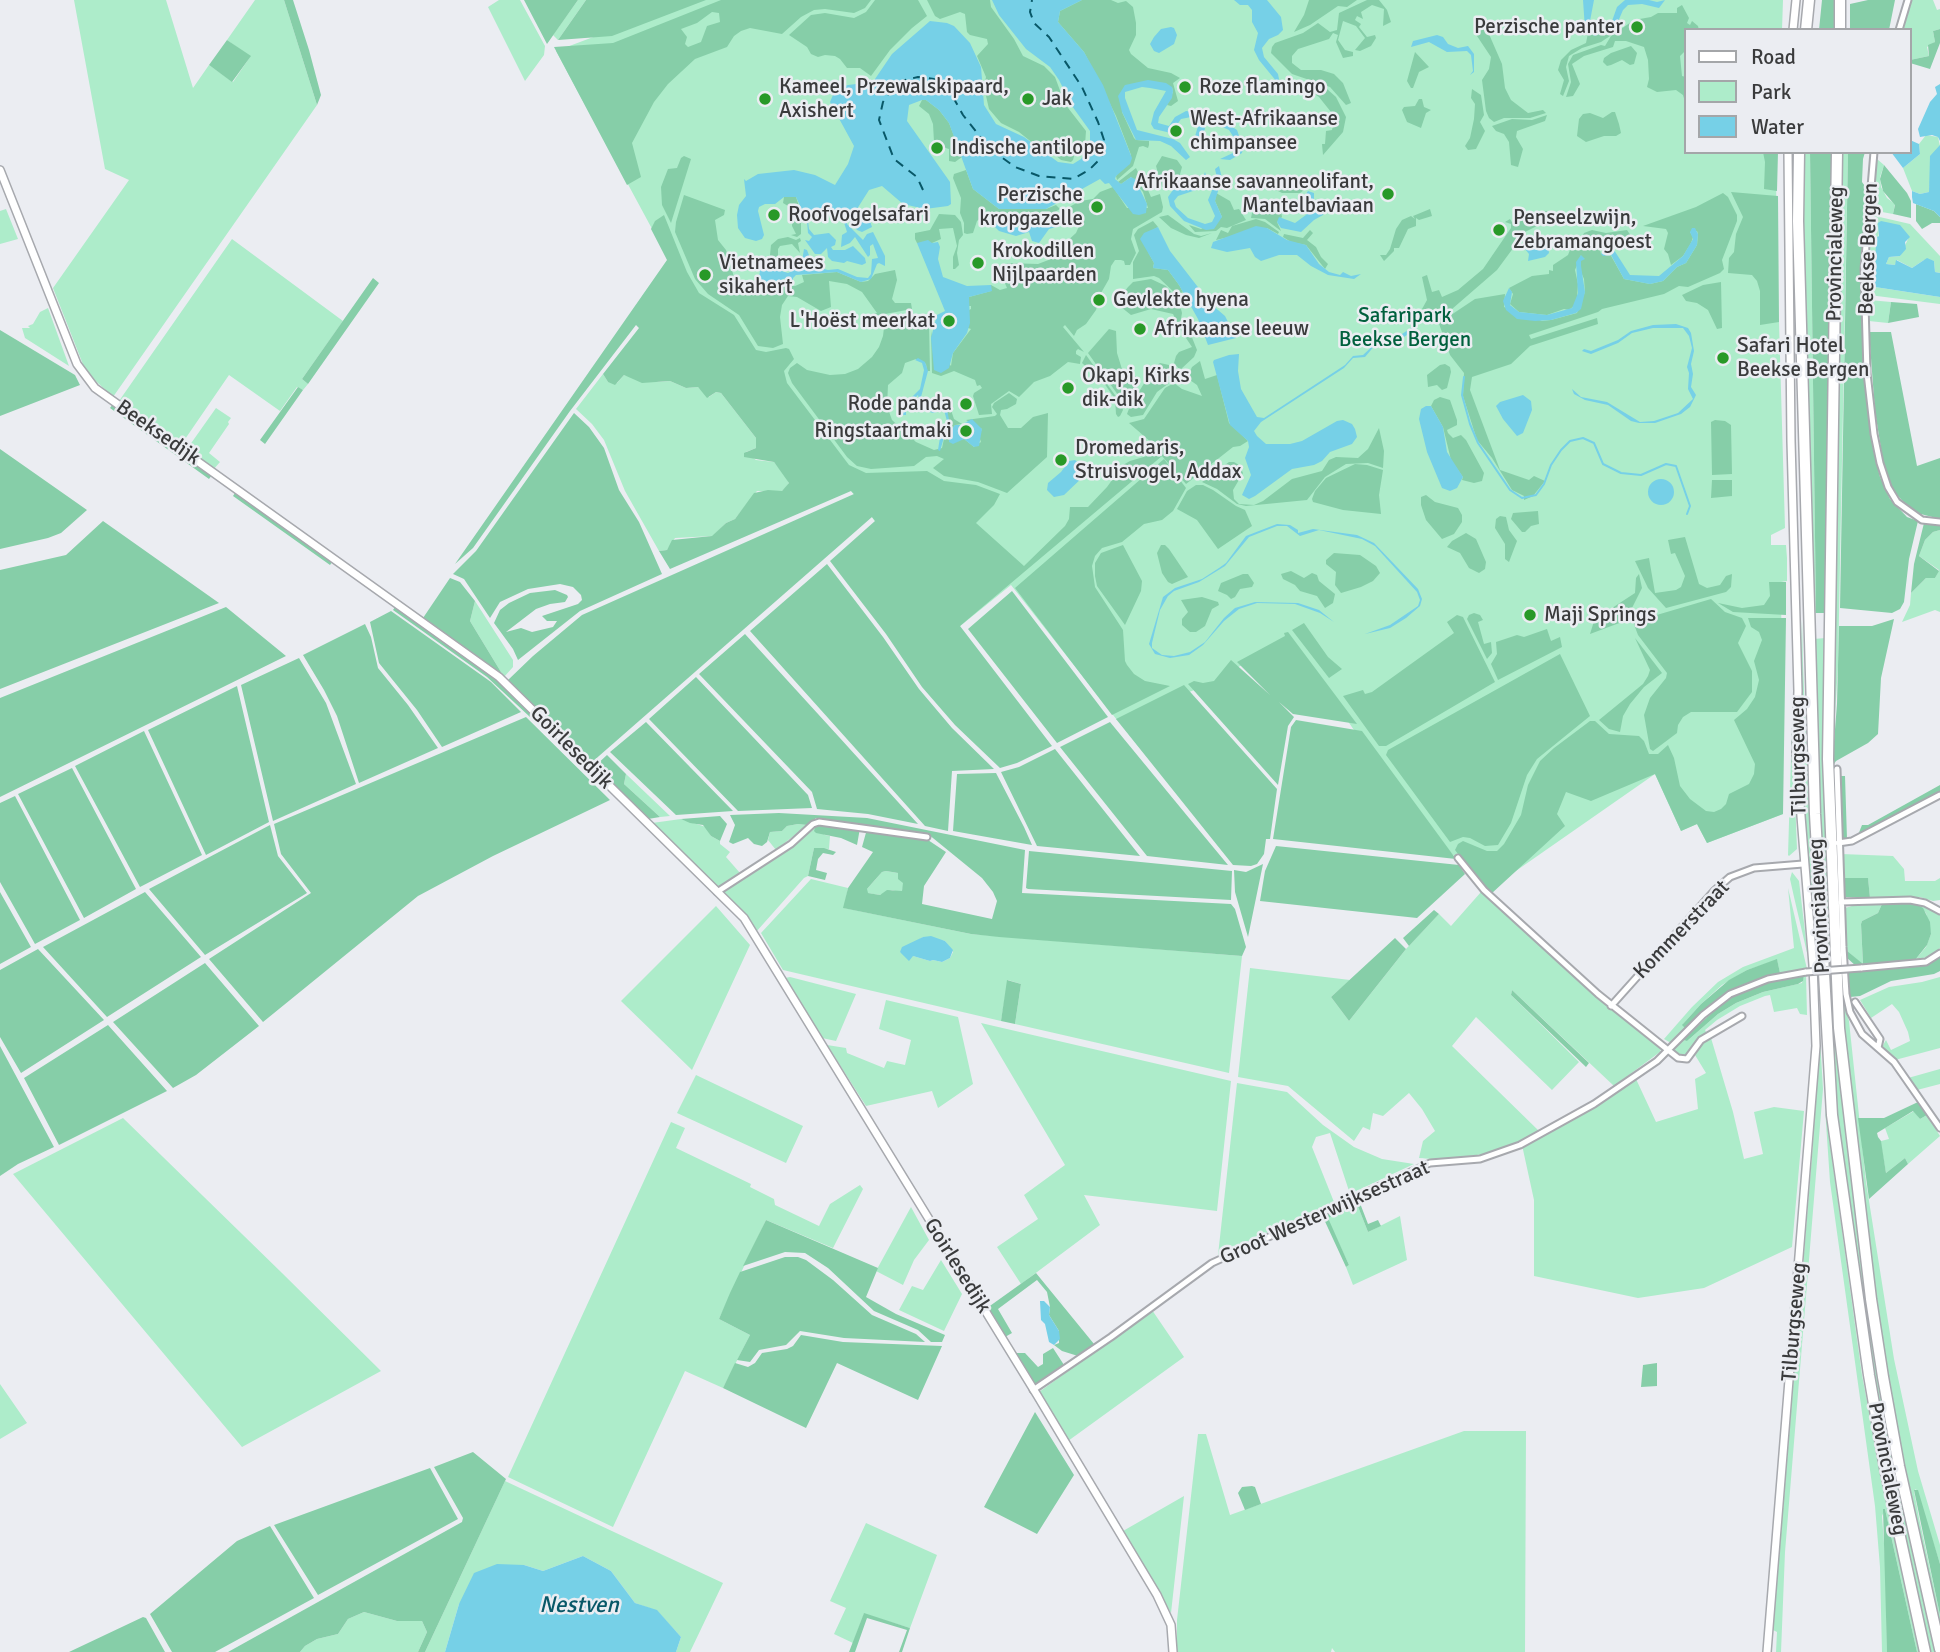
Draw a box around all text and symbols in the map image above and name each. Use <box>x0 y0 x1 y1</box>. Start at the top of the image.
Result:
place label: Perzische panter <box>1474 14 1623 40</box>
marker: Perzische panter <box>1629 19 1645 35</box>
legend <box>1685 28 1912 154</box>
text: Road <box>1751 44 1796 70</box>
place label: Kameel, Przewalskipaard, Axishert <box>779 74 1009 124</box>
place label: Roze flamingo <box>1199 74 1326 100</box>
marker: Roze flamingo <box>1177 79 1193 95</box>
text: Park <box>1751 79 1791 105</box>
place label: Jak <box>1042 86 1072 112</box>
marker: Kameel, Przewalskipaard, Axishert <box>757 91 773 107</box>
marker: Jak <box>1020 91 1036 107</box>
place label: West-Afrikaanse chimpansee <box>1190 106 1338 156</box>
text: Water <box>1751 114 1804 140</box>
marker: West-Afrikaanse chimpansee <box>1168 123 1184 139</box>
place label: Indische antilope <box>951 135 1105 161</box>
marker: Indische antilope <box>929 140 945 156</box>
place label: Afrikaanse savanneolifant, Mantelbaviaan <box>1135 169 1374 219</box>
place label: Perzische kropgazelle <box>979 182 1083 232</box>
street label: Beekse Bergen <box>1854 182 1884 316</box>
marker: Afrikaanse savanneolifant, Mantelbaviaan <box>1380 186 1396 202</box>
street label: Provincialeweg <box>1822 186 1850 322</box>
marker: Perzische kropgazelle <box>1089 199 1105 215</box>
place label: Roofvogelsafari <box>788 202 929 228</box>
place label: Penseelzwijn, Zebramangoest <box>1513 205 1652 255</box>
marker: Roofvogelsafari <box>766 207 782 223</box>
marker: Penseelzwijn, Zebramangoest <box>1491 222 1507 238</box>
place label: Krokodillen Nijlpaarden <box>992 238 1097 288</box>
place label: Vietnamees sikahert <box>719 250 824 300</box>
marker: Krokodillen Nijlpaarden <box>970 255 986 271</box>
marker: Vietnamees sikahert <box>697 267 713 283</box>
place label: Gevlekte hyena <box>1113 287 1249 313</box>
marker: Gevlekte hyena <box>1091 292 1107 308</box>
park label: Safaripark Beekse Bergen <box>1339 303 1471 353</box>
place label: L'Hoëst meerkat <box>789 308 935 334</box>
marker: L'Hoëst meerkat <box>941 313 957 329</box>
place label: Afrikaanse leeuw <box>1154 316 1309 342</box>
marker: Afrikaanse leeuw <box>1132 321 1148 337</box>
place label: Safari Hotel Beekse Bergen <box>1737 333 1869 383</box>
marker: Safari Hotel Beekse Bergen <box>1715 350 1731 366</box>
place label: Okapi, Kirks dik-dik <box>1082 363 1190 413</box>
marker: Okapi, Kirks dik-dik <box>1060 380 1076 396</box>
place label: Rode panda <box>847 391 952 417</box>
street label: Beeksedijk <box>111 395 205 471</box>
marker: Rode panda <box>958 396 974 412</box>
place label: Ringstaartmaki <box>814 418 952 444</box>
marker: Ringstaartmaki <box>958 423 974 439</box>
place label: Dromedaris, Struisvogel, Addax <box>1075 435 1242 485</box>
marker: Dromedaris, Struisvogel, Addax <box>1053 452 1069 468</box>
place label: Maji Springs <box>1544 602 1656 628</box>
marker: Maji Springs <box>1522 607 1538 623</box>
street label: Tilburgseweg <box>1785 696 1813 816</box>
street label: Goirlesedijk <box>524 701 618 795</box>
street label: Provincialeweg <box>1804 838 1836 974</box>
street label: Kommerstraat <box>1629 875 1735 985</box>
street label: Groot Westerwijksestraat <box>1216 1155 1434 1271</box>
street label: Goirlesedijk <box>918 1214 996 1318</box>
street label: Tilburgseweg <box>1777 1261 1813 1383</box>
street label: Provincialeweg <box>1862 1400 1912 1538</box>
water label: Nestven <box>539 1592 619 1620</box>

